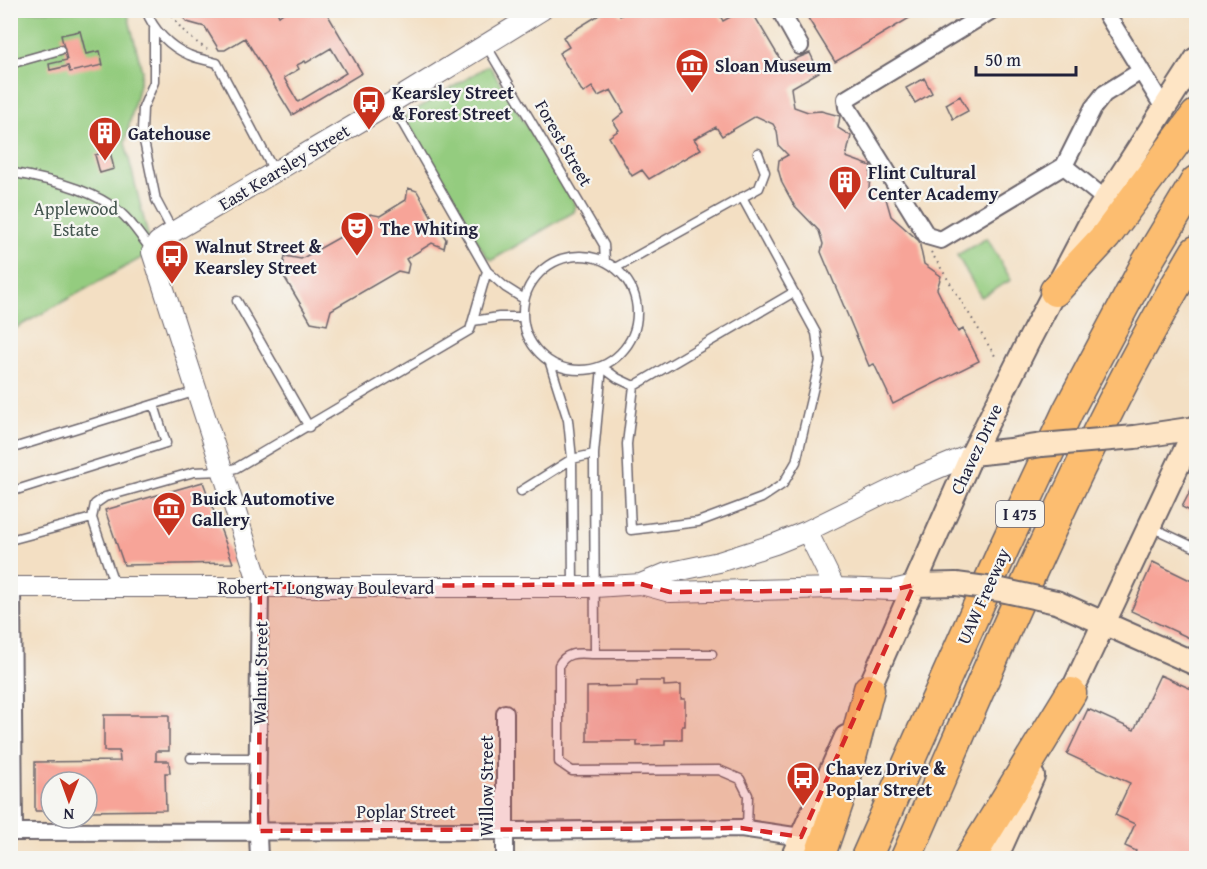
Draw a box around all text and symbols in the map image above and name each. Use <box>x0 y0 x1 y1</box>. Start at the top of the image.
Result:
scale bar <box>976 39 1076 77</box>
text: 50 m <box>985 46 1021 73</box>
museum icon: Sloan Museum <box>674 47 710 94</box>
place label: Sloan Museum <box>715 52 832 79</box>
place label: Kearsley Street & Forest Street <box>392 79 514 127</box>
bus stop icon: Kearsley Street & Forest Street <box>351 84 387 131</box>
street label: Forest Street <box>528 95 600 192</box>
building icon: Gatehouse <box>87 115 123 162</box>
street label: East Kearsley Street <box>213 117 355 217</box>
place label: Gatehouse <box>128 120 211 147</box>
place label: Flint Cultural Center Academy <box>868 159 999 207</box>
building icon: Flint Cultural Center Academy <box>827 164 863 211</box>
park label: Applewood Estate <box>34 195 119 243</box>
theatre icon: The Whiting <box>339 210 375 257</box>
place label: The Whiting <box>380 215 479 242</box>
place label: Walnut Street & Kearsley Street <box>195 233 322 281</box>
bus stop icon: Walnut Street & Kearsley Street <box>154 238 190 285</box>
street label: Chavez Drive <box>943 399 1009 499</box>
place label: Buick Automotive Gallery <box>192 485 335 533</box>
museum icon: Buick Automotive Gallery <box>151 490 187 537</box>
road number: I 475 <box>996 501 1044 527</box>
street label: UAW Freeway <box>950 543 1016 648</box>
street label: Robert T Longway Boulevard <box>218 574 435 601</box>
street label: Walnut Street <box>246 620 274 725</box>
street label: Willow Street <box>473 735 500 837</box>
place label: Chavez Drive & Poplar Street <box>826 755 946 803</box>
bus stop icon: Chavez Drive & Poplar Street <box>785 760 821 807</box>
north arrow <box>39 770 99 830</box>
street label: Poplar Street <box>356 798 456 825</box>
text: N <box>63 803 74 827</box>

